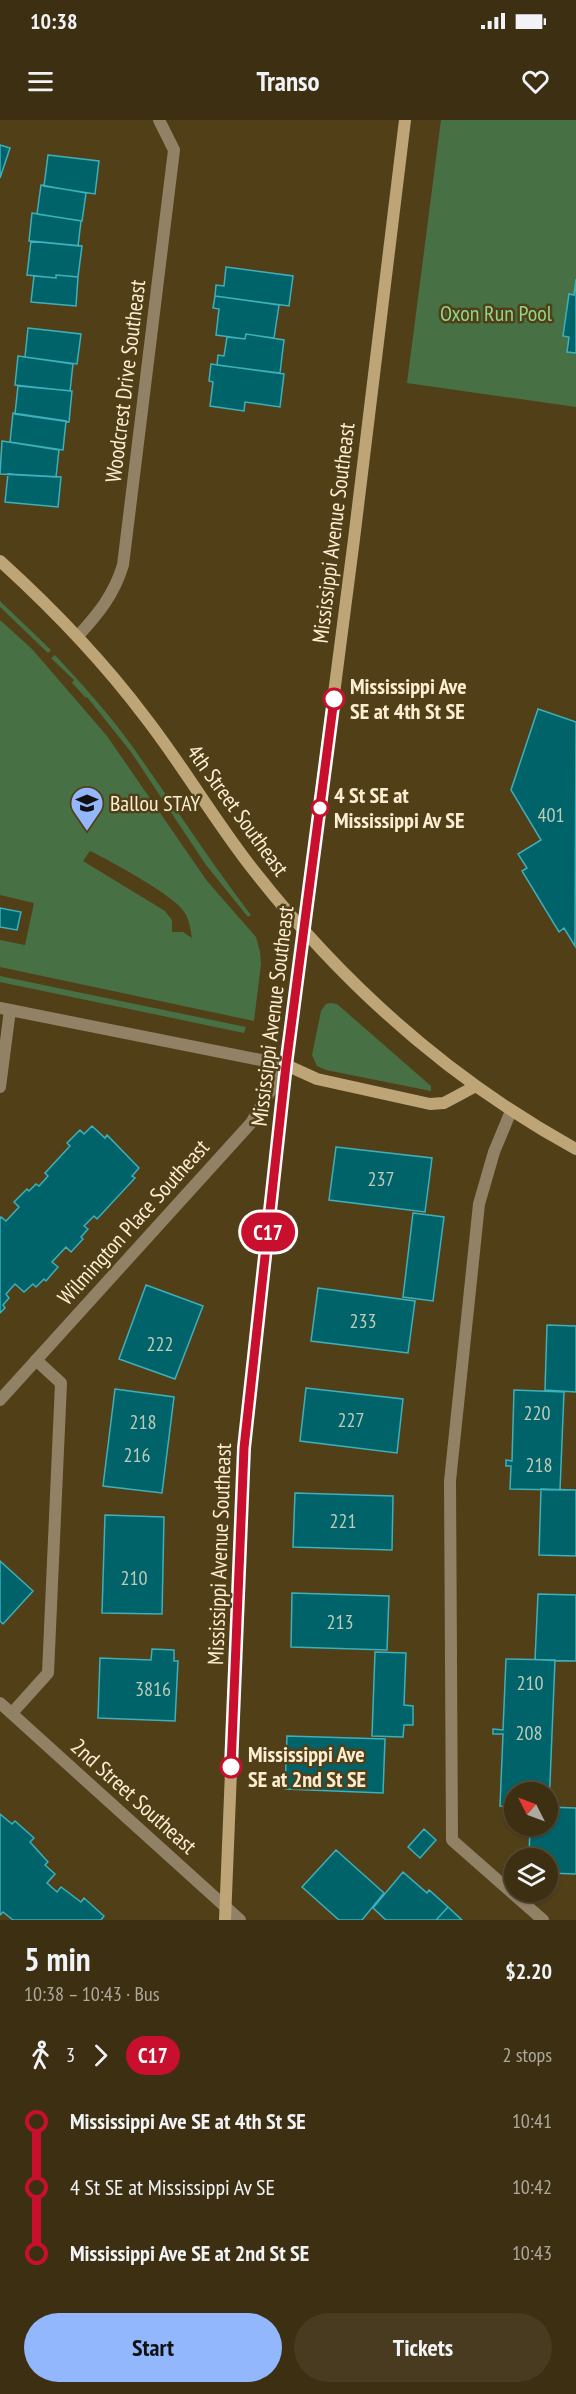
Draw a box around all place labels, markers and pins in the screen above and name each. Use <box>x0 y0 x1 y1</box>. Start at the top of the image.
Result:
place label: Mississippi Ave SE at 4th St SE <box>350 672 467 725</box>
marker: Mississippi Ave SE at 4th St SE <box>323 688 345 710</box>
place label: 4 St SE at Mississippi Av SE <box>334 781 464 834</box>
school or university icon: Ballou STAY <box>69 785 105 832</box>
place label: Ballou STAY <box>110 789 200 817</box>
marker: 4 St SE at Mississippi Av SE <box>311 799 329 817</box>
place label: Mississippi Ave SE at 2nd St SE <box>248 1740 366 1793</box>
marker: Mississippi Ave SE at 2nd St SE <box>220 1756 242 1778</box>

